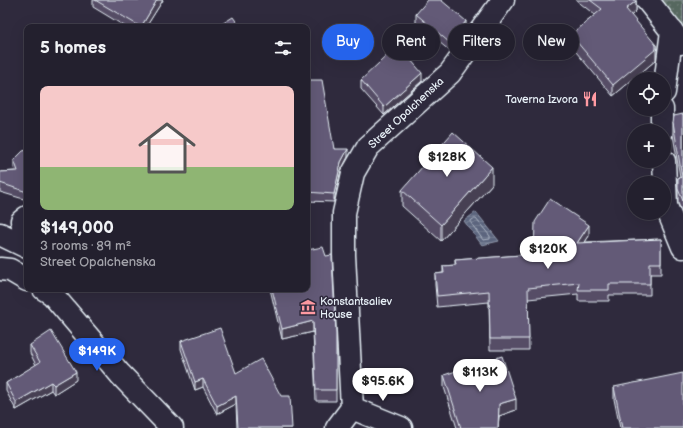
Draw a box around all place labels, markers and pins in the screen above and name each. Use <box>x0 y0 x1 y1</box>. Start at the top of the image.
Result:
restaurant icon: Taverna Izvora <box>581 90 599 108</box>
place label: Taverna Izvora <box>505 93 578 106</box>
pin: $128K <box>419 144 475 178</box>
pin: $120K <box>520 236 576 270</box>
place label: Konstantsaliev House <box>320 295 393 321</box>
museum icon: Konstantsaliev House <box>299 298 317 316</box>
pin: $149K <box>69 338 125 372</box>
pin: $113K <box>452 359 508 393</box>
pin: $95.6K <box>350 368 416 402</box>

